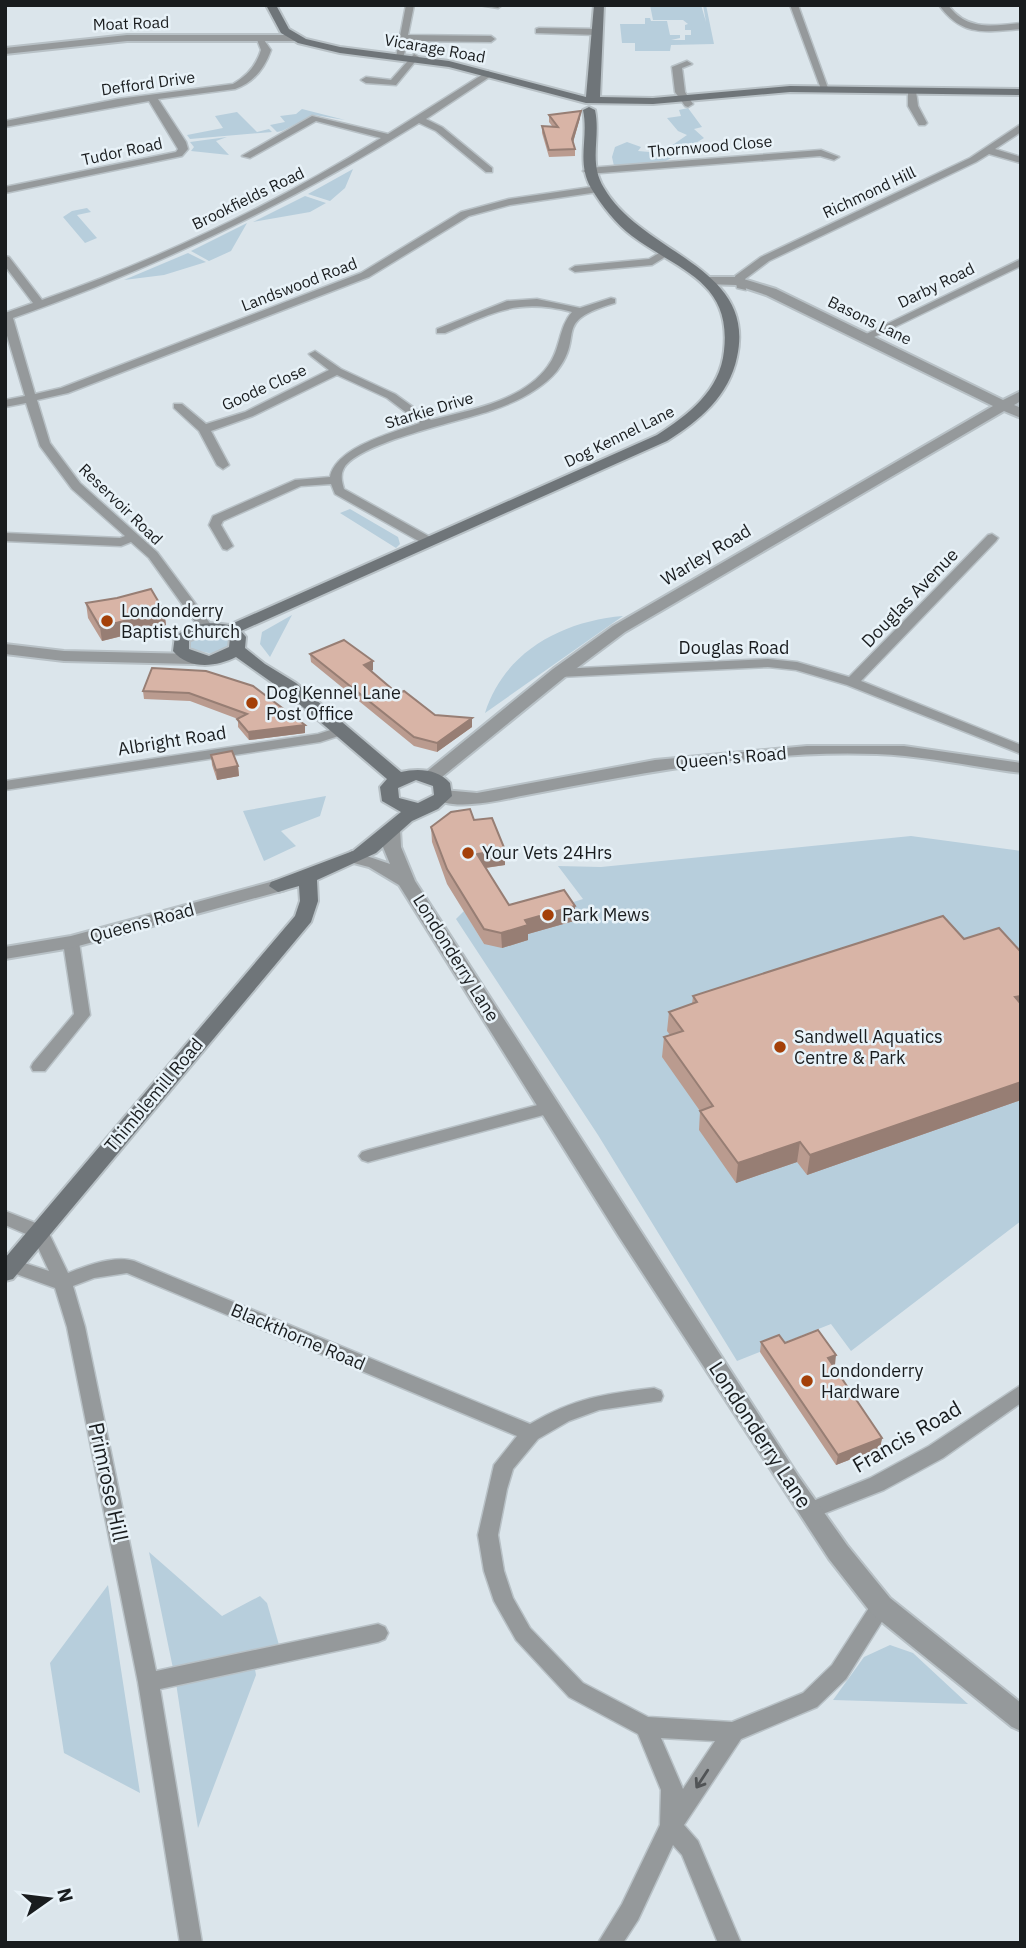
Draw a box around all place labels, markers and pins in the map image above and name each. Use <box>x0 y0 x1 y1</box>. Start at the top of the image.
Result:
place label: Londonderry Baptist Church <box>121 599 240 643</box>
marker: Londonderry Baptist Church <box>99 613 115 629</box>
place label: Dog Kennel Lane Post Office <box>266 681 401 725</box>
marker: Dog Kennel Lane Post Office <box>244 695 260 711</box>
place label: Your Vets 24Hrs <box>482 841 612 864</box>
marker: Your Vets 24Hrs <box>460 845 476 861</box>
place label: Park Mews <box>562 903 650 926</box>
marker: Park Mews <box>540 907 556 923</box>
place label: Sandwell Aquatics Centre & Park <box>794 1025 943 1069</box>
marker: Sandwell Aquatics Centre & Park <box>772 1039 788 1055</box>
place label: Londonderry Hardware <box>821 1359 924 1403</box>
marker: Londonderry Hardware <box>799 1373 815 1389</box>

